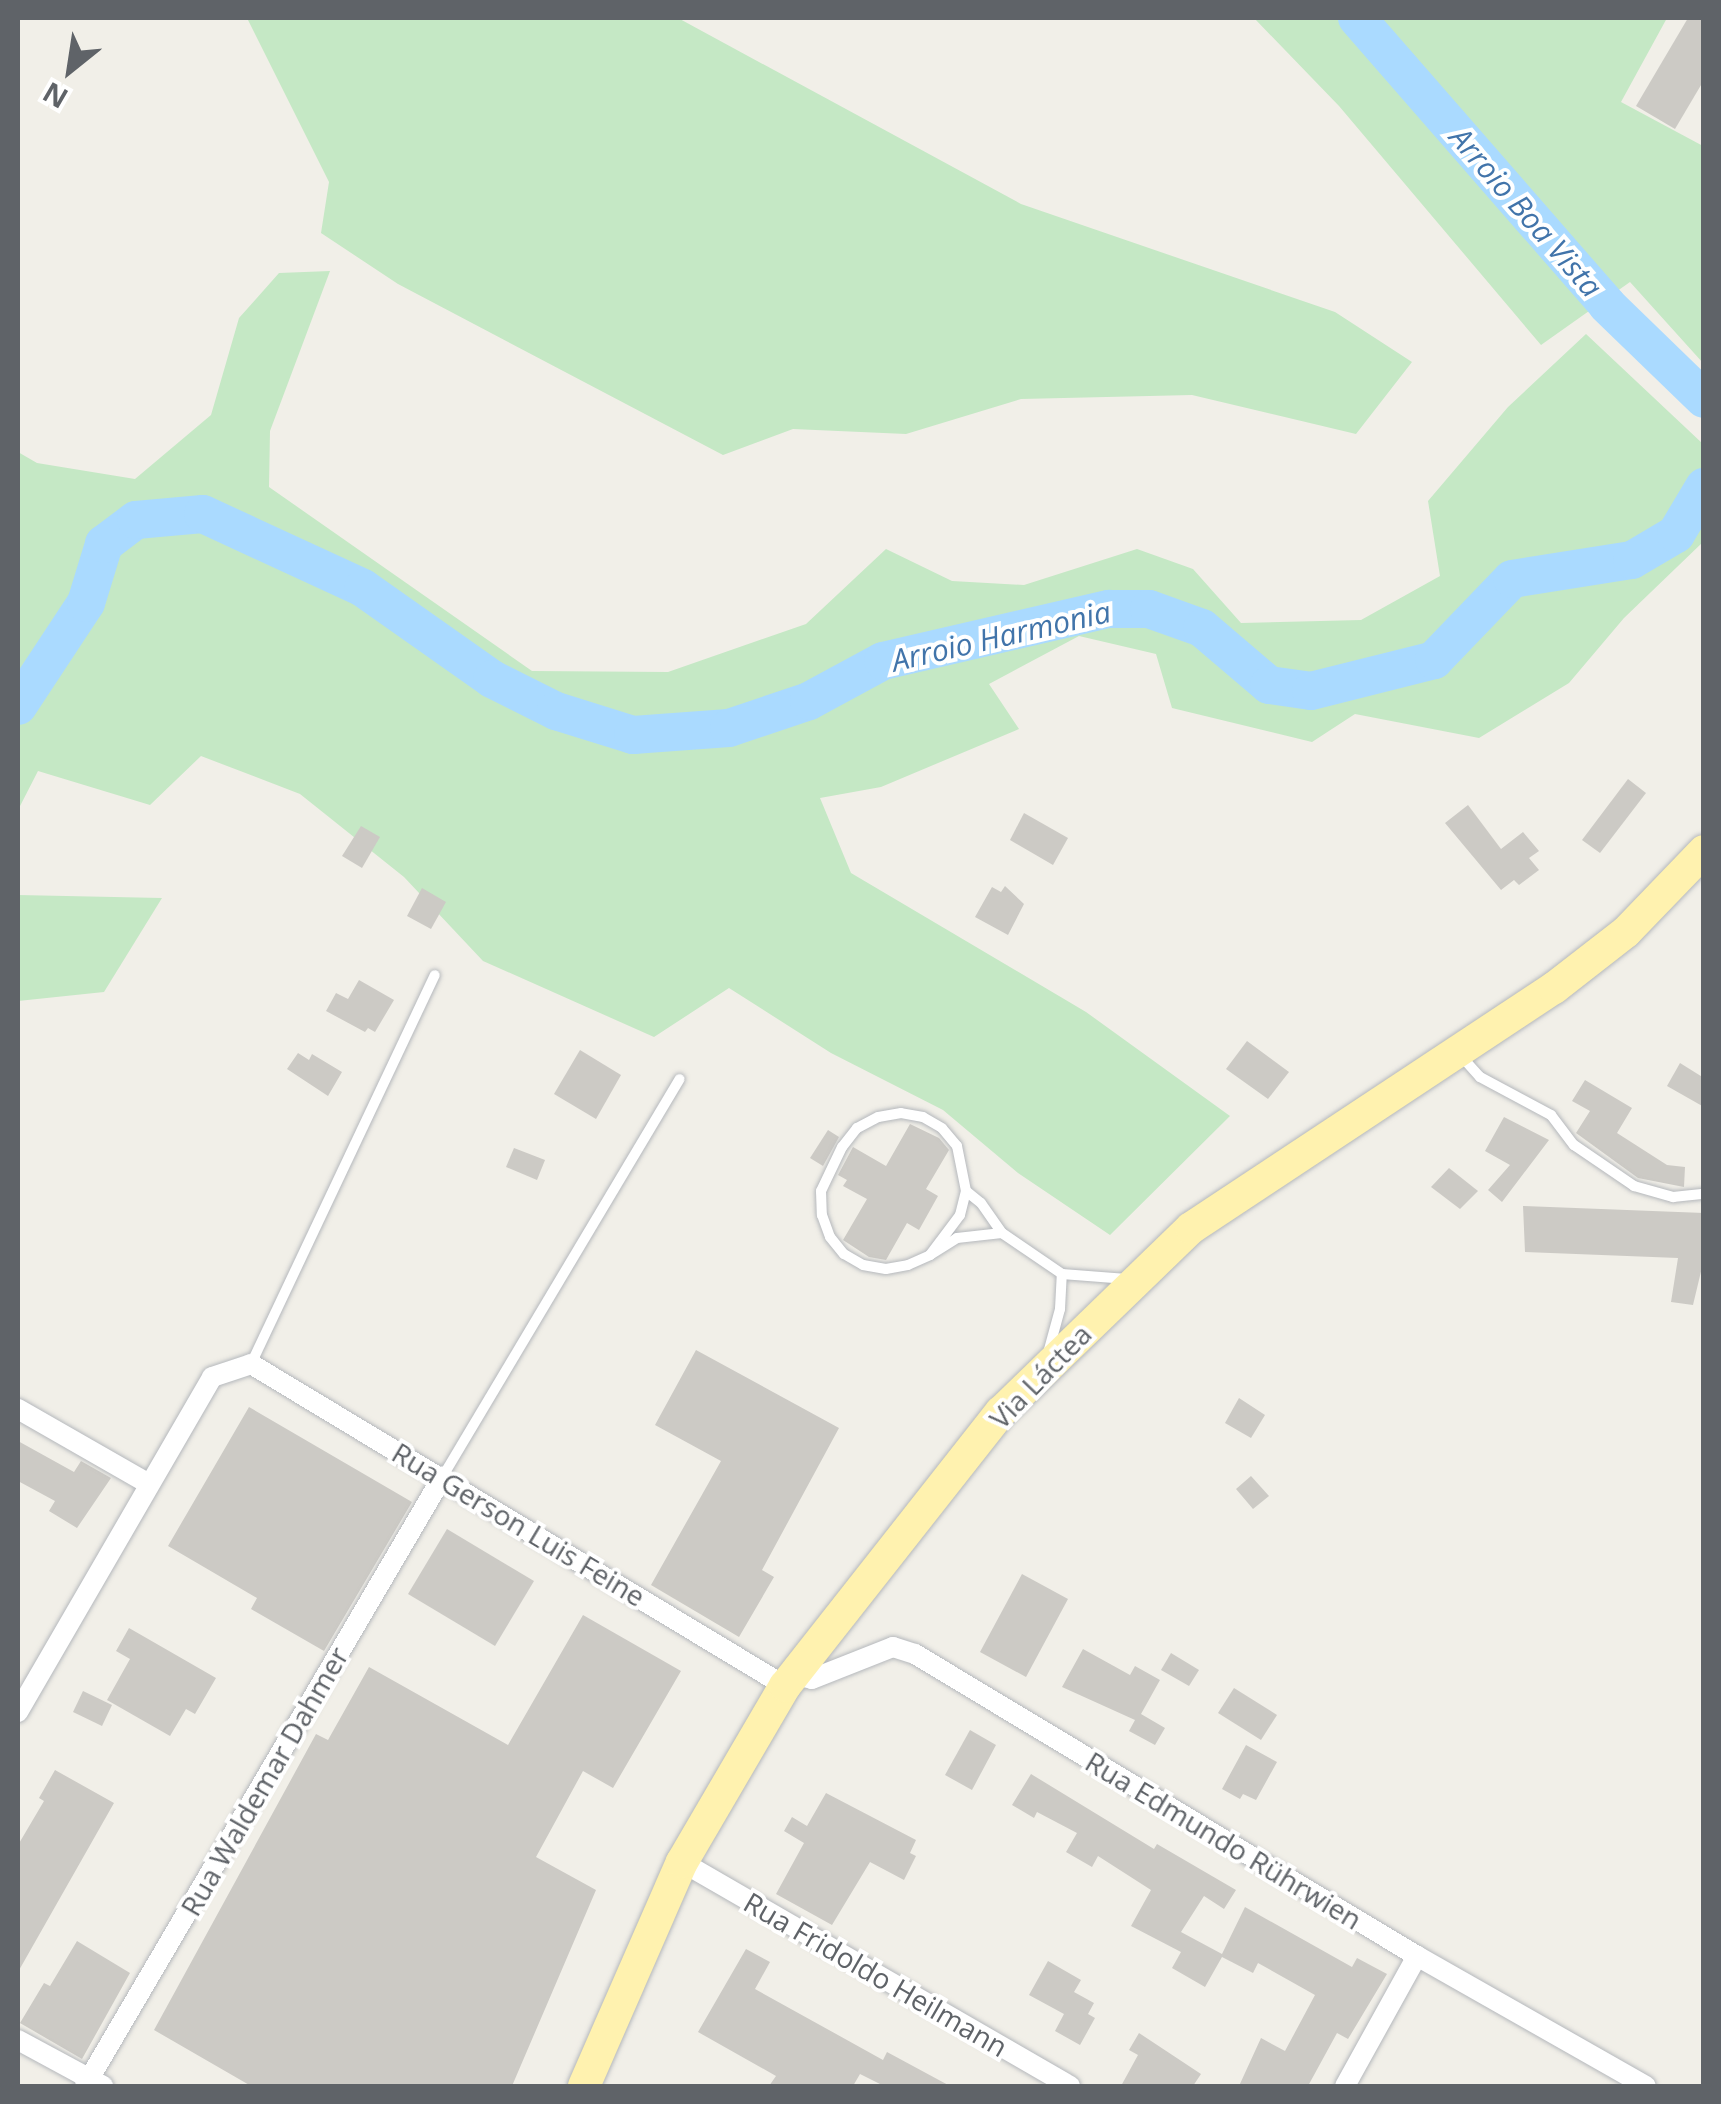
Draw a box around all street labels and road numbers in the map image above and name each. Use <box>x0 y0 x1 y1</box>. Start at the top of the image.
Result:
street label: Via Láctea <box>982 1317 1098 1435</box>
street label: Rua Gerson Luis Feine <box>386 1435 652 1613</box>
street label: Rua Waldemar Dahmer <box>173 1641 355 1921</box>
street label: Rua Edmundo Rührwien <box>1080 1744 1368 1936</box>
street label: Rua Fridoldo Heilmann <box>738 1885 1014 2063</box>

